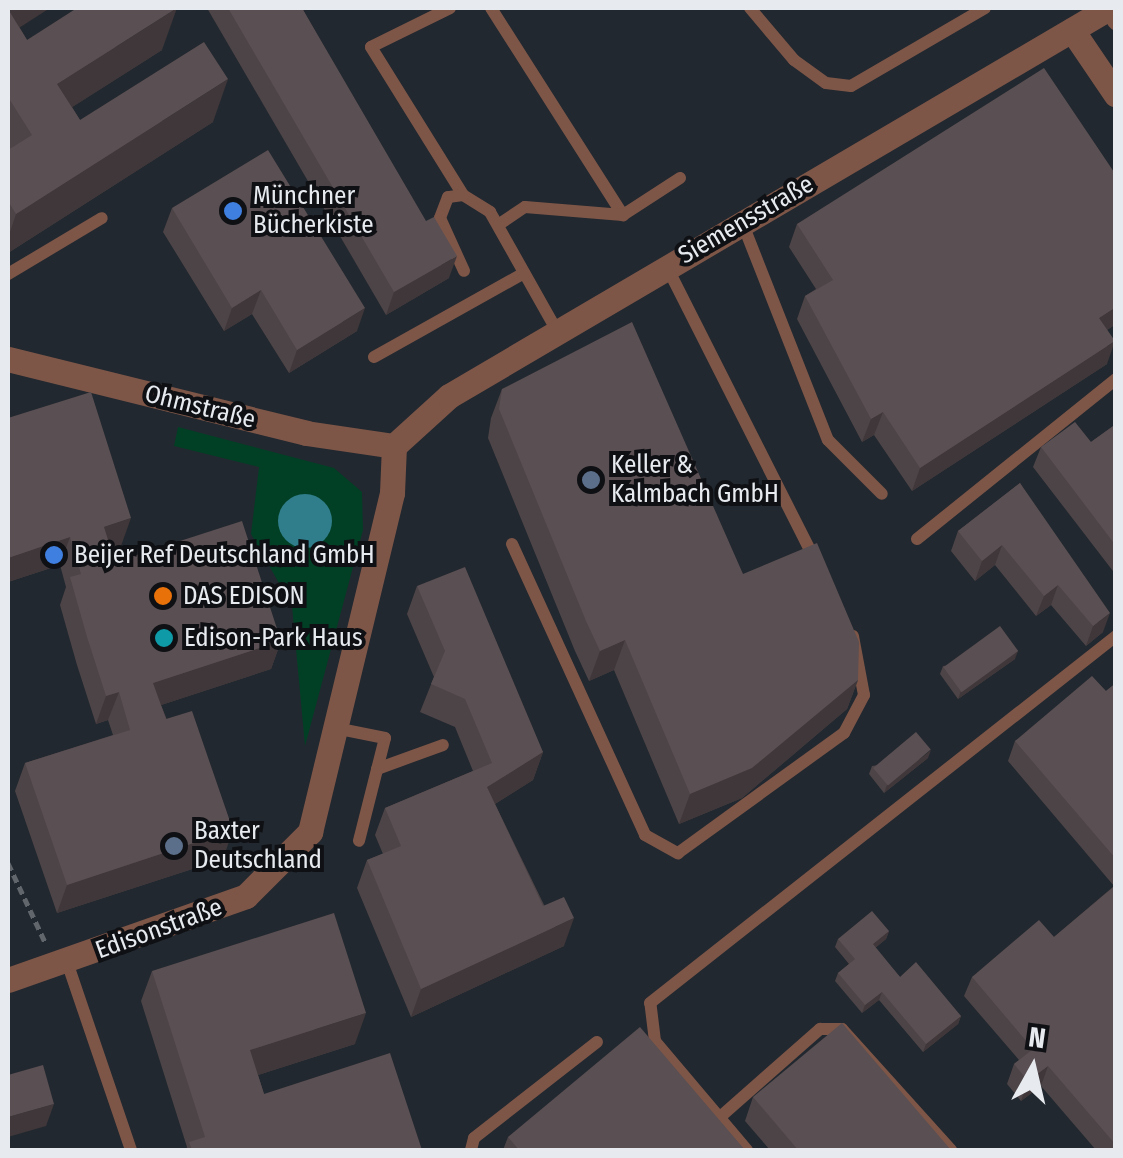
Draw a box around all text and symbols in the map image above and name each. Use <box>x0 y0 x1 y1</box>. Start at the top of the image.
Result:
street label: Siemensstraße <box>673 169 819 271</box>
place label: Münchner Bücherkiste <box>253 182 373 241</box>
marker: Münchner Bücherkiste <box>222 200 244 222</box>
street label: Ohmstraße <box>142 379 258 435</box>
place label: Keller & Kalmbach GmbH <box>611 451 779 510</box>
marker: Keller & Kalmbach GmbH <box>580 469 602 491</box>
place label: Beijer Ref Deutschland GmbH <box>74 540 375 570</box>
marker: Beijer Ref Deutschland GmbH <box>43 544 65 566</box>
place label: DAS EDISON <box>183 581 305 611</box>
marker: DAS EDISON <box>152 585 174 607</box>
place label: Edison-Park Haus <box>184 623 363 653</box>
marker: Edison-Park Haus <box>153 627 175 649</box>
place label: Baxter Deutschland <box>194 817 322 876</box>
marker: Baxter Deutschland <box>163 835 185 857</box>
street label: Edisonstraße <box>92 892 226 966</box>
north arrow <box>983 1018 1083 1118</box>
text: N <box>1027 1020 1048 1055</box>

